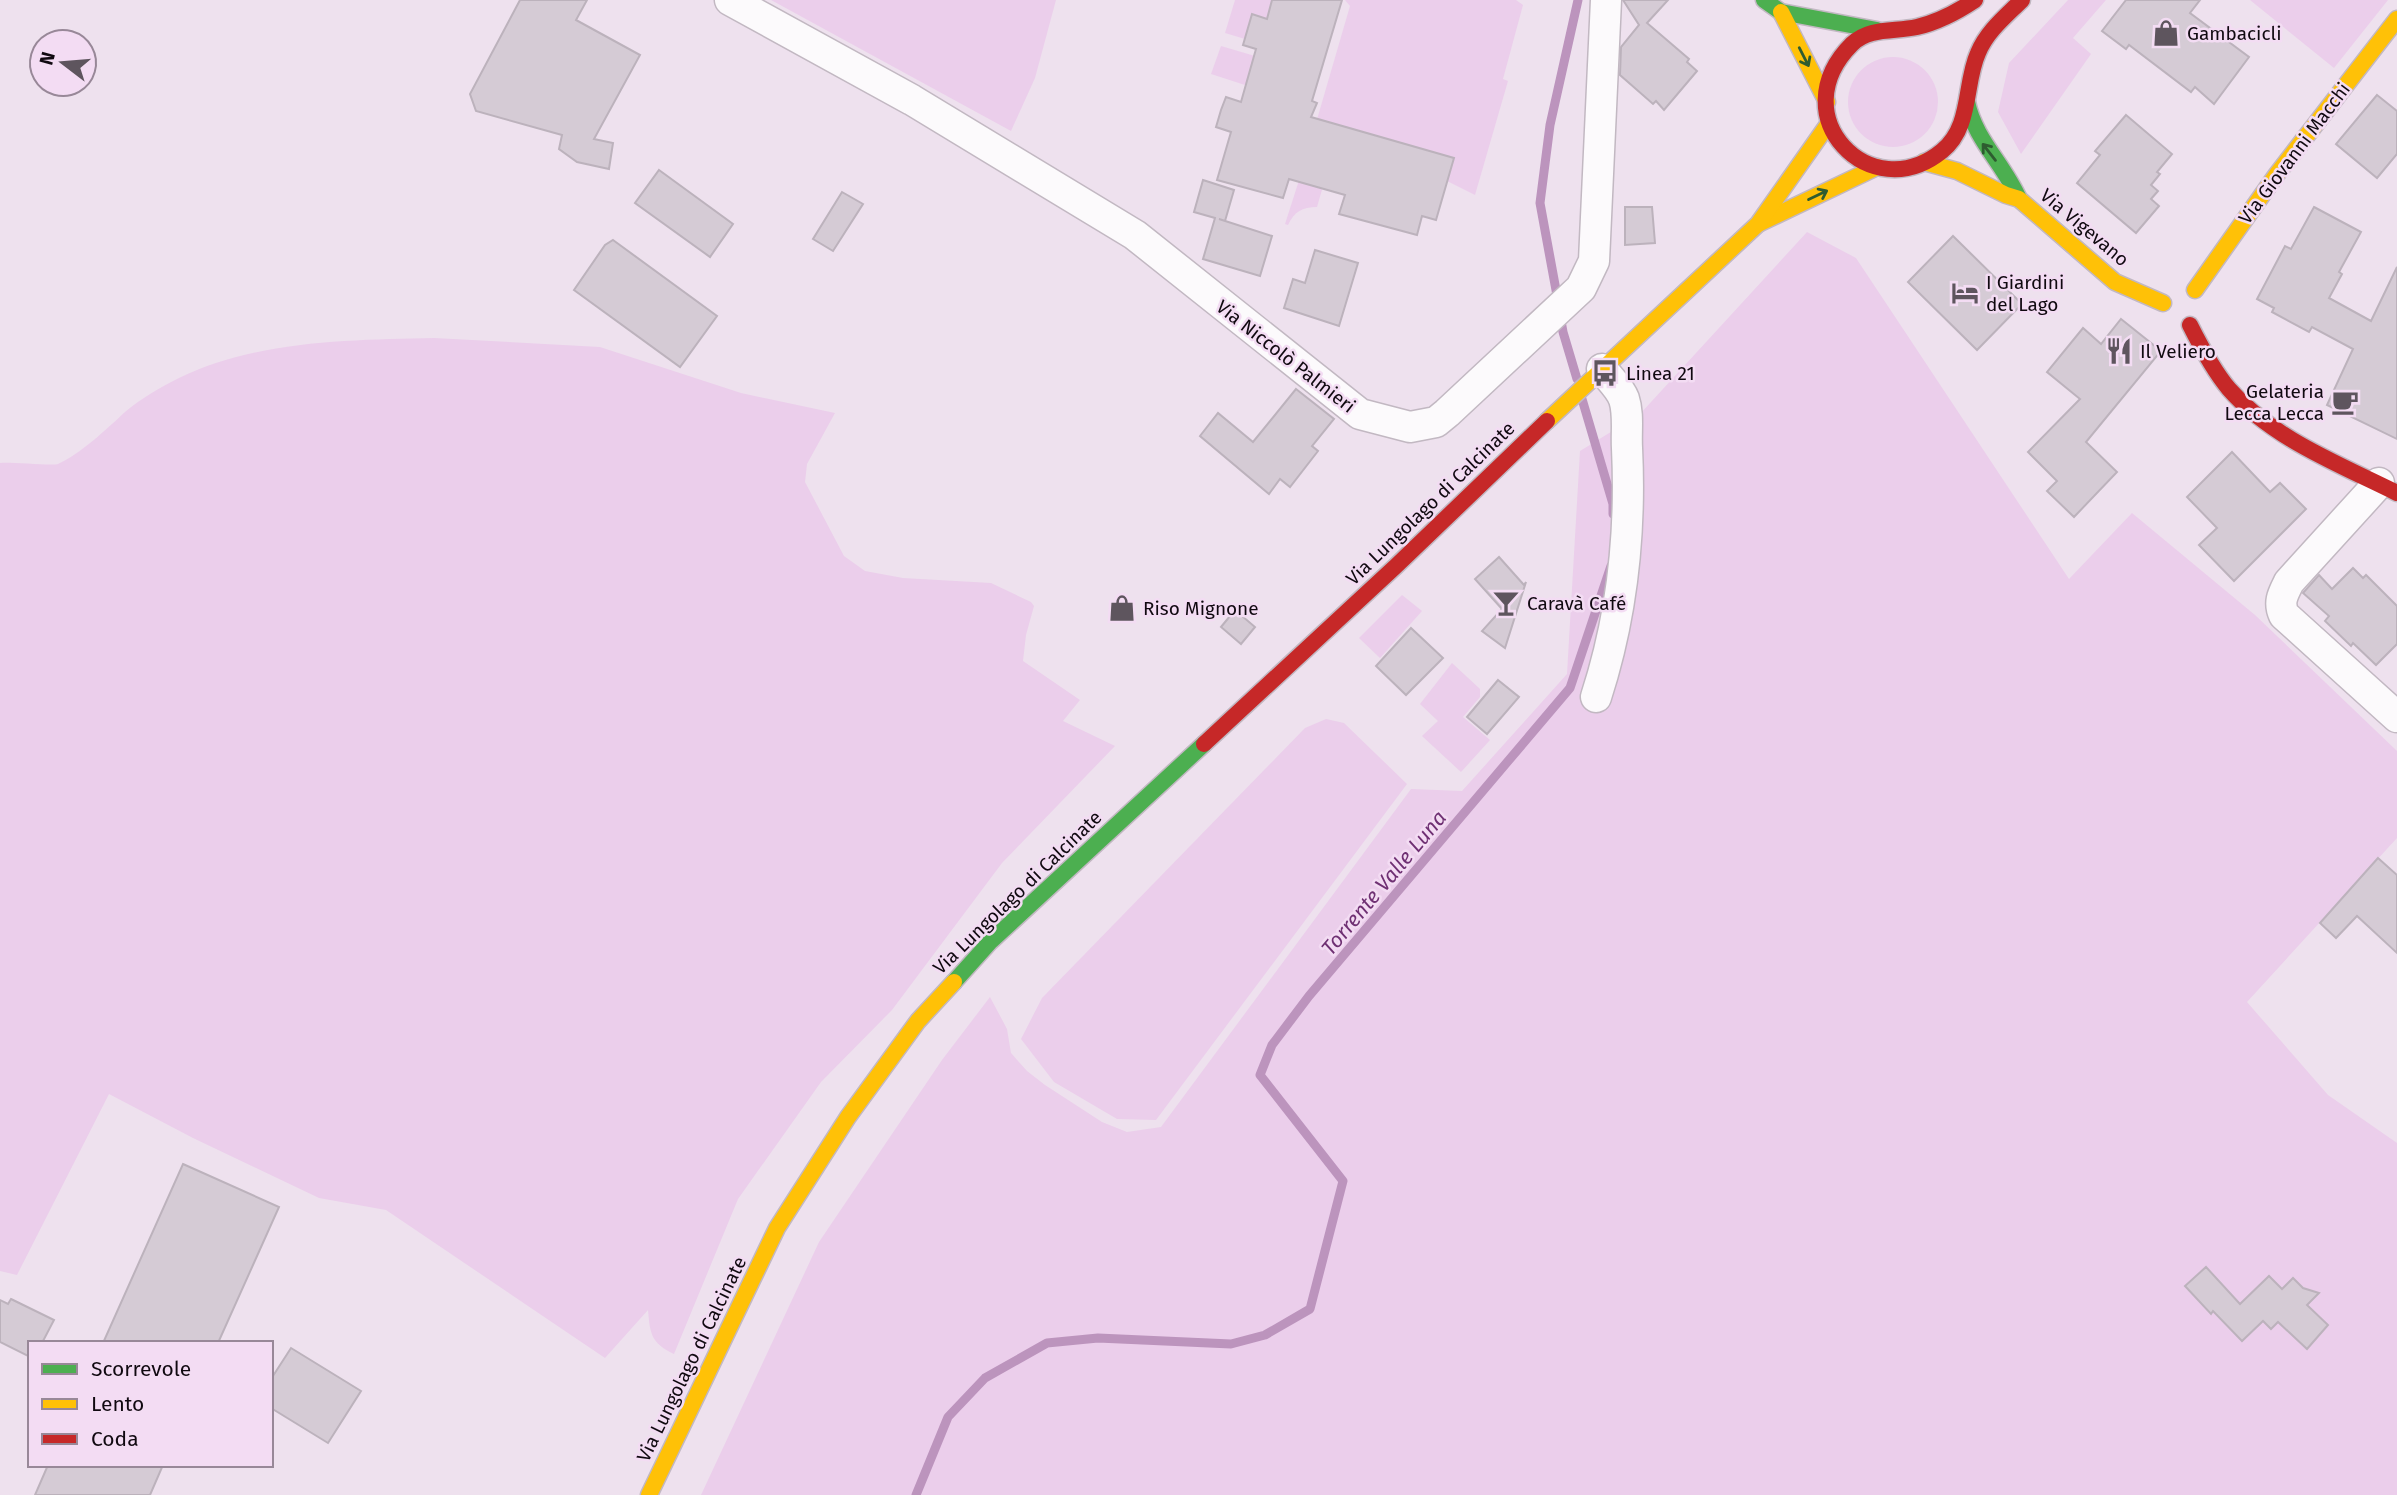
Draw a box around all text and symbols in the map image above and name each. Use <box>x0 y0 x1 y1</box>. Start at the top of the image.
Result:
shop icon: Gambacicli <box>2151 18 2181 48</box>
place label: Gambacicli <box>2187 22 2282 45</box>
north arrow <box>28 28 98 98</box>
one-way arrow <box>1797 46 1811 67</box>
text: N <box>34 49 60 68</box>
street label: Via Giovanni Macchi <box>2234 78 2355 229</box>
one-way arrow <box>1982 143 1997 161</box>
street label: Via Vigevano <box>2036 184 2134 271</box>
one-way arrow <box>1807 188 1828 202</box>
place label: I Giardini del Lago <box>1986 271 2064 316</box>
hotel icon: I Giardini del Lago <box>1950 278 1980 308</box>
street label: Via Niccolò Palmieri <box>1212 295 1360 418</box>
restaurant icon: Il Veliero <box>2104 336 2134 366</box>
place label: Il Veliero <box>2140 340 2216 363</box>
bus stop icon: Linea 21 <box>1590 358 1620 388</box>
place label: Linea 21 <box>1626 362 1695 385</box>
place label: Gelateria Lecca Lecca <box>2224 380 2324 425</box>
cafe icon: Gelateria Lecca Lecca <box>2330 387 2360 417</box>
street label: Via Lungolago di Calcinate <box>1341 417 1519 590</box>
bar icon: Caravà Café <box>1491 588 1521 618</box>
place label: Caravà Café <box>1527 592 1626 615</box>
shop icon: Riso Mignone <box>1107 593 1137 623</box>
place label: Riso Mignone <box>1143 597 1259 620</box>
water label: Torrente Valle Luna <box>1316 805 1452 961</box>
street label: Via Lungolago di Calcinate <box>928 806 1106 979</box>
street label: Via Lungolago di Calcinate <box>632 1253 751 1466</box>
legend <box>28 1341 273 1467</box>
text: Scorrevole <box>91 1356 191 1382</box>
text: Lento <box>91 1391 144 1417</box>
text: Coda <box>91 1426 139 1452</box>

